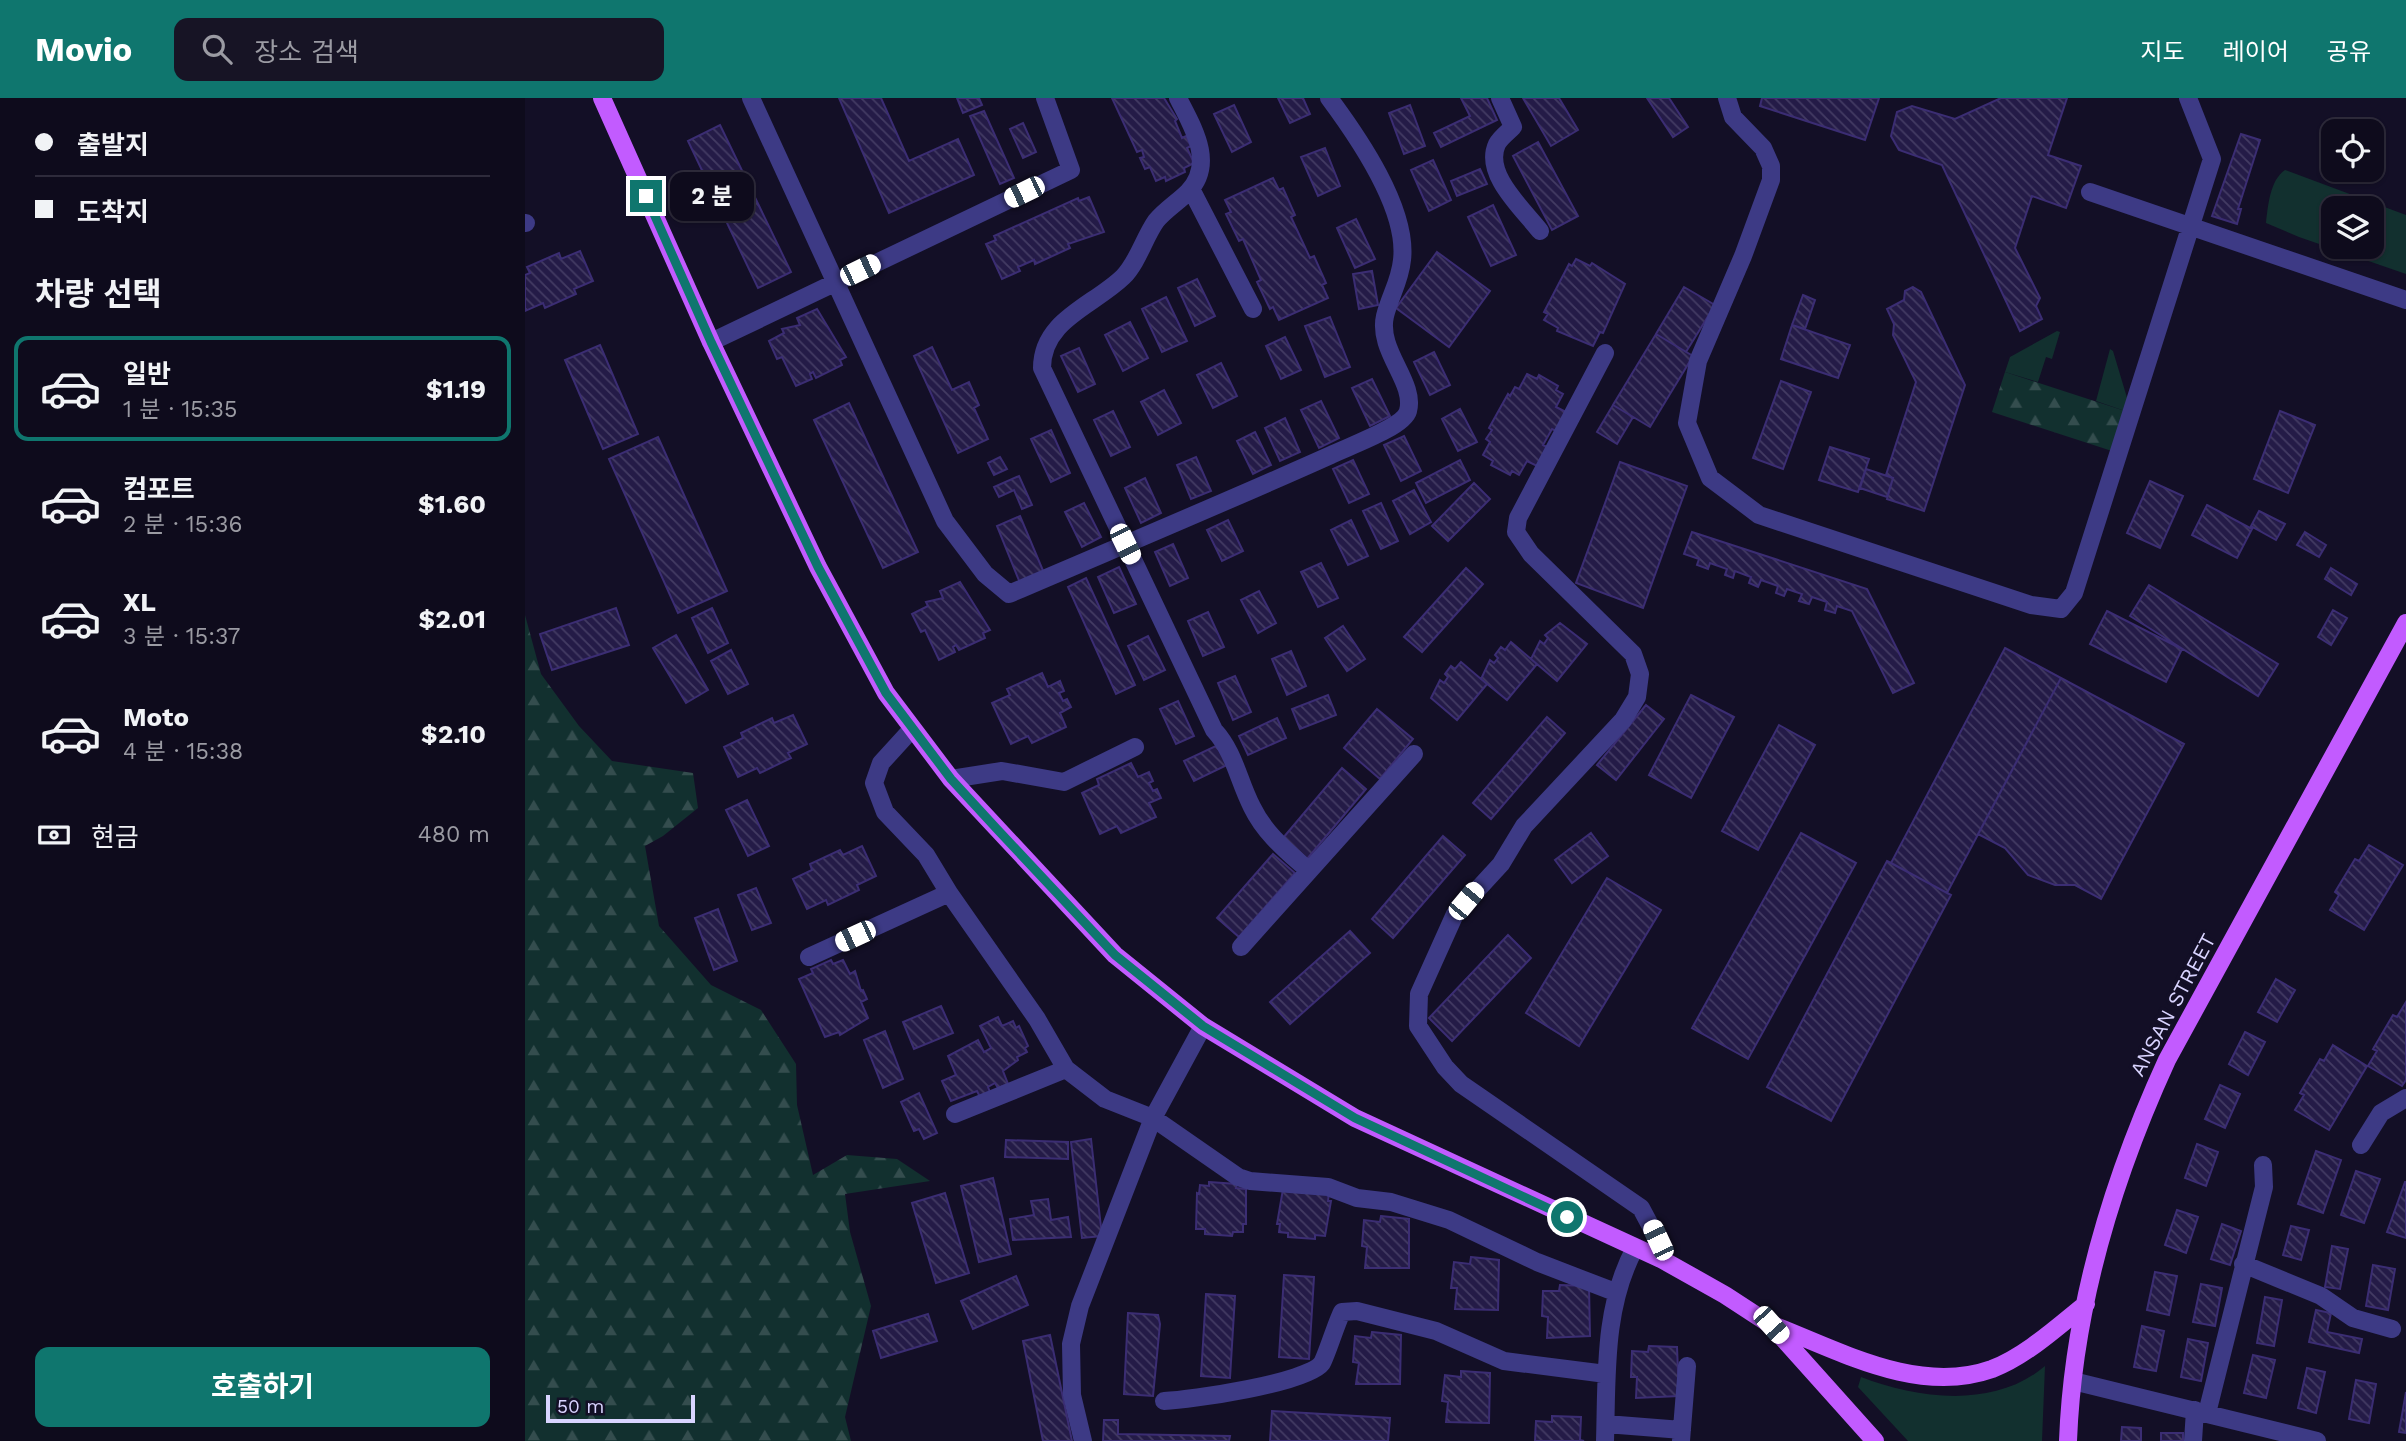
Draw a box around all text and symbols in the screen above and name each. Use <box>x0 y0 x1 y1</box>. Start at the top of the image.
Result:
search box <box>174 18 664 81</box>
text: Movio <box>35 30 132 69</box>
icon: search <box>198 30 236 68</box>
text: 장소 검색 <box>254 37 359 67</box>
text: 지도 <box>2140 38 2185 66</box>
text: 레이어 <box>2223 38 2289 66</box>
text: 공유 <box>2327 38 2371 66</box>
map controls <box>2321 119 2384 259</box>
button: locate <box>2321 119 2384 182</box>
text: 출발지 <box>77 130 149 160</box>
callout: 2 분 <box>671 172 755 220</box>
car <box>1001 173 1048 211</box>
route end <box>630 180 662 212</box>
text: 2 분 <box>691 183 733 210</box>
button: layers <box>2321 196 2384 259</box>
text: 도착지 <box>77 197 149 227</box>
car <box>837 251 884 289</box>
text: 차량 선택 <box>35 275 162 313</box>
icon: car <box>39 357 102 420</box>
text: 일반 <box>123 359 171 389</box>
text: $1.19 <box>426 374 486 404</box>
text: 1 분 · 15:35 <box>123 396 237 423</box>
icon: car <box>39 472 102 535</box>
text: 컴포트 <box>123 474 195 504</box>
text: $1.60 <box>418 489 486 519</box>
text: 2 분 · 15:36 <box>123 511 242 538</box>
car <box>1107 521 1144 567</box>
icon: car <box>39 587 102 650</box>
text: XL <box>123 587 156 617</box>
text: $2.01 <box>419 604 486 634</box>
text: 3 분 · 15:37 <box>123 623 240 650</box>
icon: car <box>39 702 102 765</box>
text: Moto <box>123 702 189 732</box>
text: $2.10 <box>421 719 486 749</box>
text: 4 분 · 15:38 <box>123 738 243 765</box>
icon: cash <box>35 816 73 854</box>
text: 480 m <box>418 821 490 848</box>
text: 현금 <box>91 822 139 852</box>
car <box>1445 878 1488 924</box>
car <box>832 918 879 954</box>
street label: ANSAN STREET <box>2124 929 2221 1080</box>
route start <box>1551 1201 1583 1233</box>
car <box>1640 1217 1677 1263</box>
car <box>1750 1302 1793 1348</box>
button: 호출하기 <box>35 1347 490 1427</box>
scale bar <box>546 1392 695 1424</box>
text: 50 m <box>557 1395 604 1418</box>

